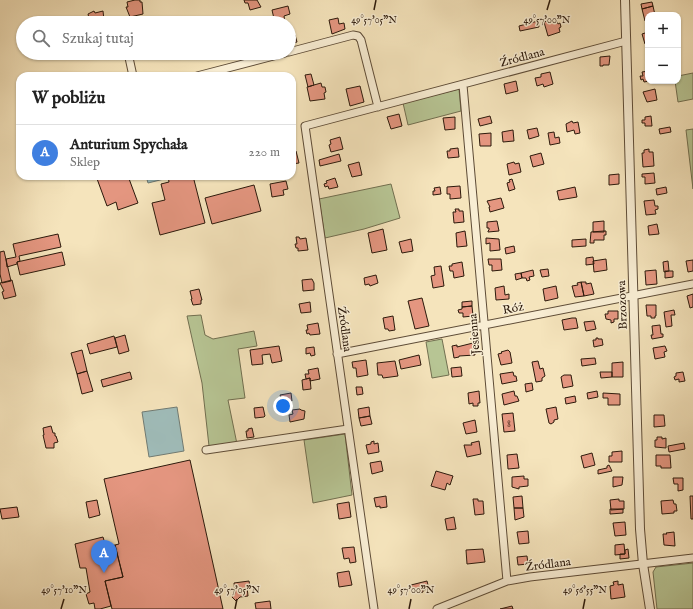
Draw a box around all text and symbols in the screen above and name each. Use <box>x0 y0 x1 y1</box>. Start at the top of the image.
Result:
map controls <box>645 12 681 84</box>
button: + <box>645 12 681 48</box>
text: 49°57'05"N <box>351 14 397 27</box>
text: 49°57'00"N <box>524 14 571 27</box>
search box <box>16 16 296 60</box>
icon: search <box>30 27 52 49</box>
text: Szukaj tutaj <box>62 29 134 48</box>
street label: Źródlana <box>498 43 547 71</box>
button: − <box>645 48 681 84</box>
text: W pobliżu <box>32 88 105 109</box>
text: Anturium Spychała <box>70 135 187 154</box>
text: A <box>41 144 49 161</box>
text: 220 m <box>249 144 280 161</box>
text: Sklep <box>70 154 100 171</box>
street label: Brzozowa <box>614 279 631 330</box>
street label: Róż <box>501 299 525 318</box>
street label: Źródlana <box>334 305 356 354</box>
street label: Jesienna <box>465 312 485 357</box>
your location <box>273 396 293 416</box>
house number: 8 <box>507 418 511 431</box>
pin: A <box>91 540 117 573</box>
street label: Źródlana <box>524 553 572 575</box>
text: 49°57'10"N <box>41 584 87 597</box>
text: 49°57'05"N <box>214 584 260 597</box>
text: 49°57'00"N <box>388 584 435 597</box>
text: 49°56'55"N <box>563 584 607 597</box>

